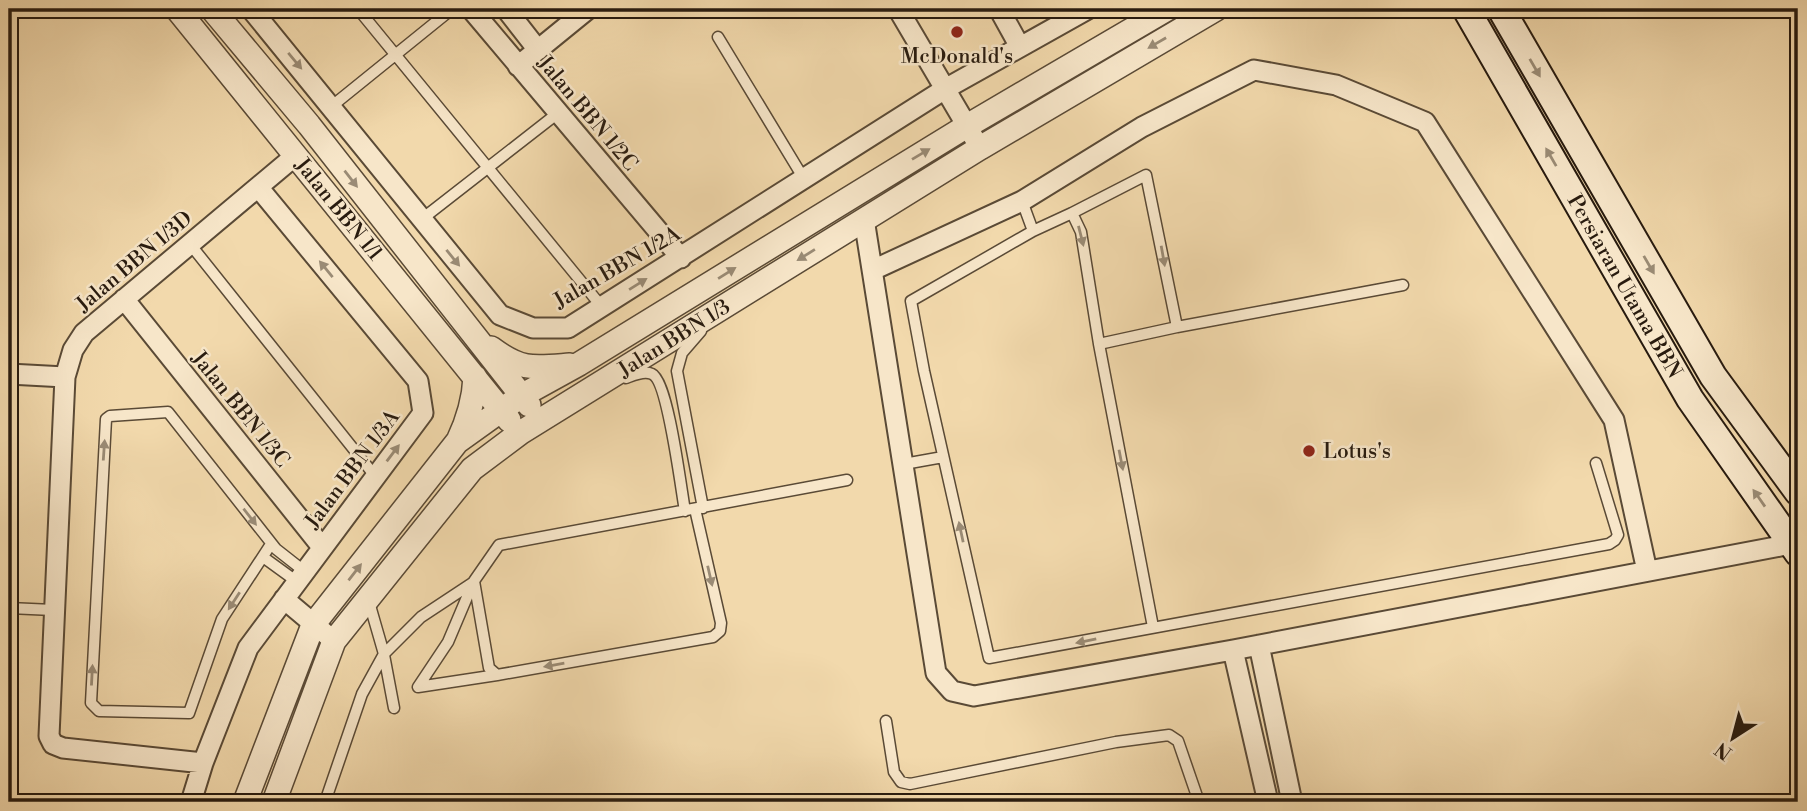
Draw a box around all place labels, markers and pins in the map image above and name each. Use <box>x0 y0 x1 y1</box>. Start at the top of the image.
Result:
marker: McDonald's <box>949 24 965 40</box>
place label: McDonald's <box>901 44 1013 70</box>
place label: Lotus's <box>1323 439 1391 465</box>
marker: Lotus's <box>1301 443 1317 459</box>

